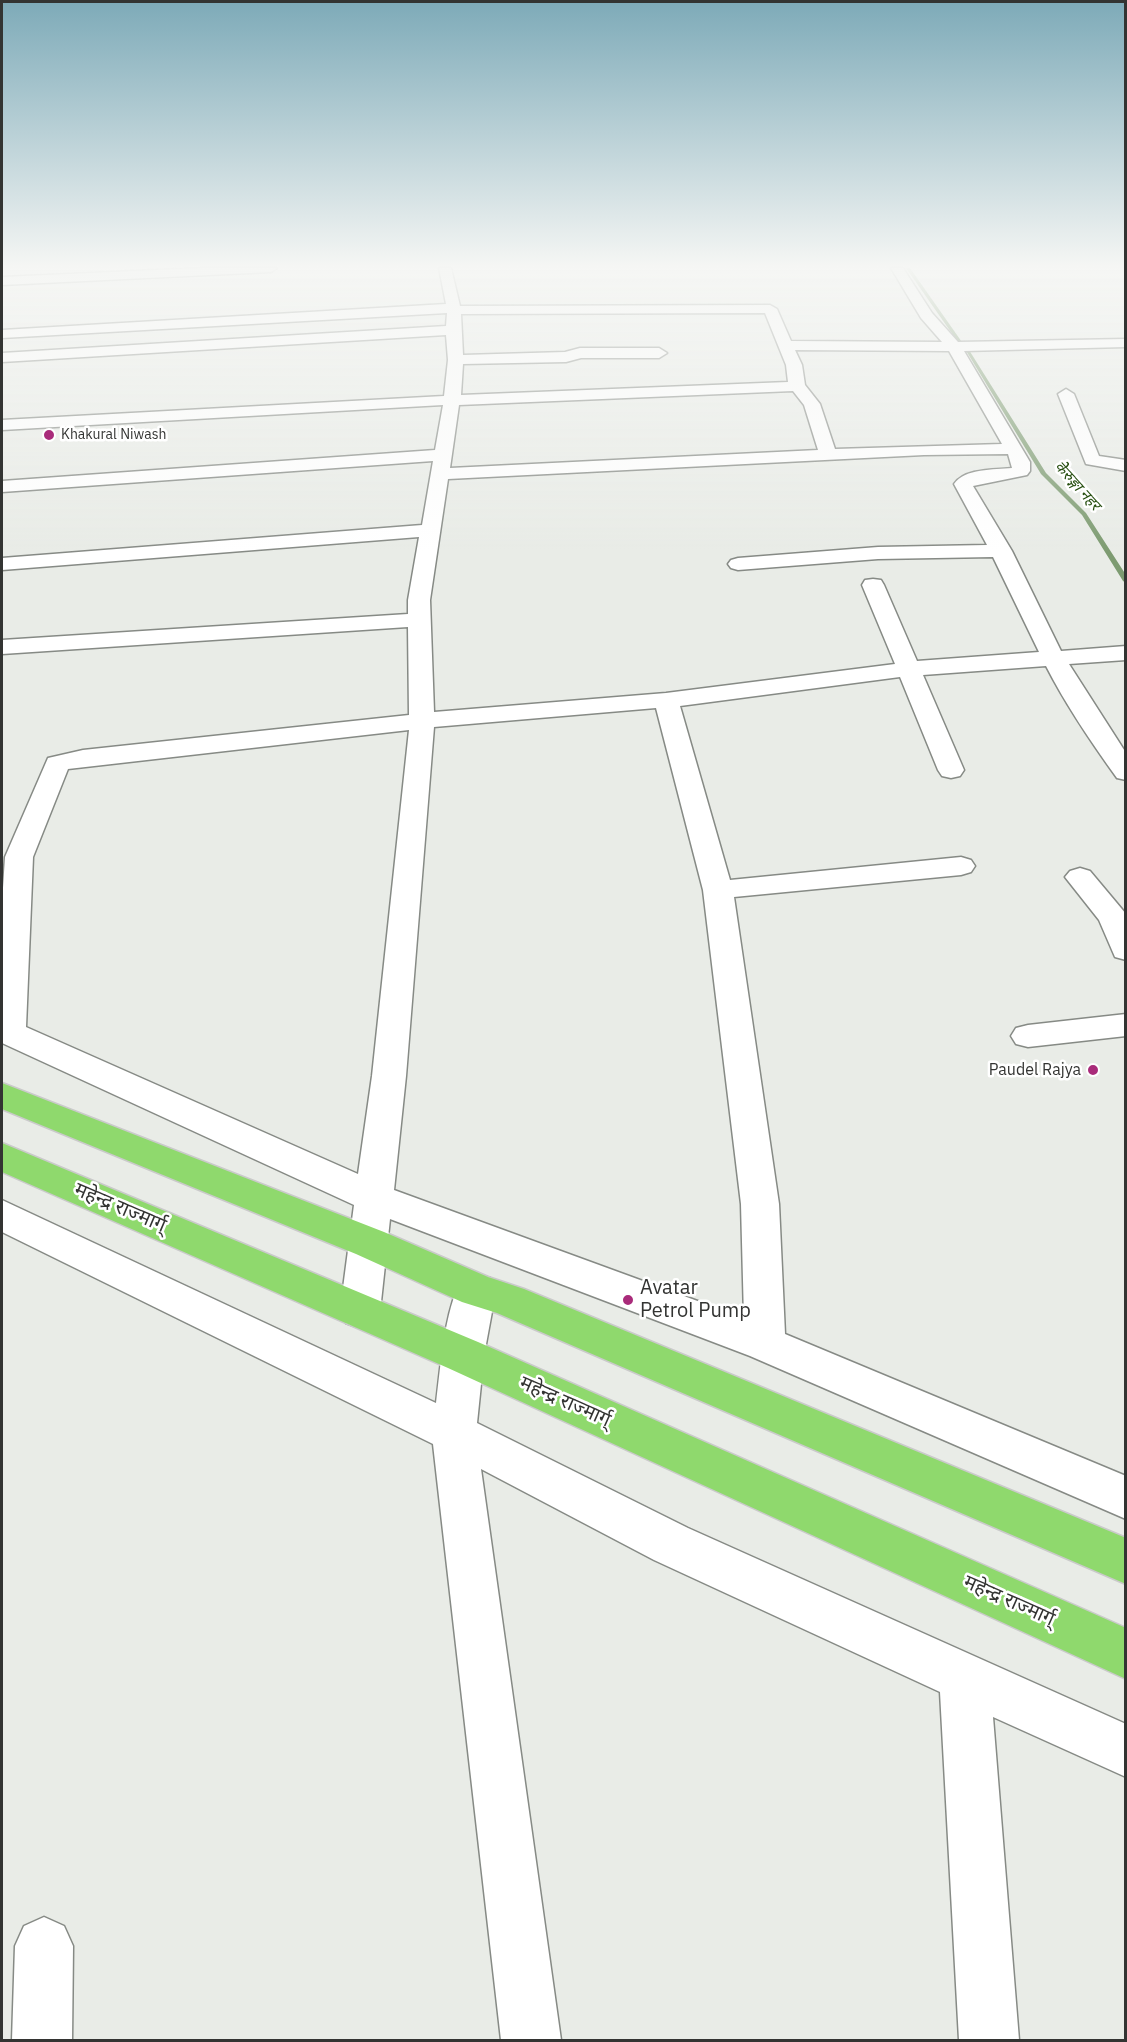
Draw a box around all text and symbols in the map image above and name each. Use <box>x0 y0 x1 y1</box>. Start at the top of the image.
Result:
place label: Khakural Niwash <box>61 427 166 443</box>
marker: Khakural Niwash <box>42 428 56 442</box>
water label: केेरुङ्गा नहर <box>1050 458 1104 514</box>
place label: Paudel Rajya <box>989 1060 1081 1080</box>
marker: Paudel Rajya <box>1086 1063 1100 1077</box>
street label: महेन्द्र राज्मार्ग् <box>71 1178 169 1238</box>
place label: Avatar Petrol Pump <box>640 1276 751 1323</box>
marker: Avatar Petrol Pump <box>621 1293 635 1307</box>
street label: महेन्द्र राज्मार्ग् <box>516 1371 614 1433</box>
street label: महेन्द्र राज्मार्ग् <box>960 1570 1058 1632</box>

